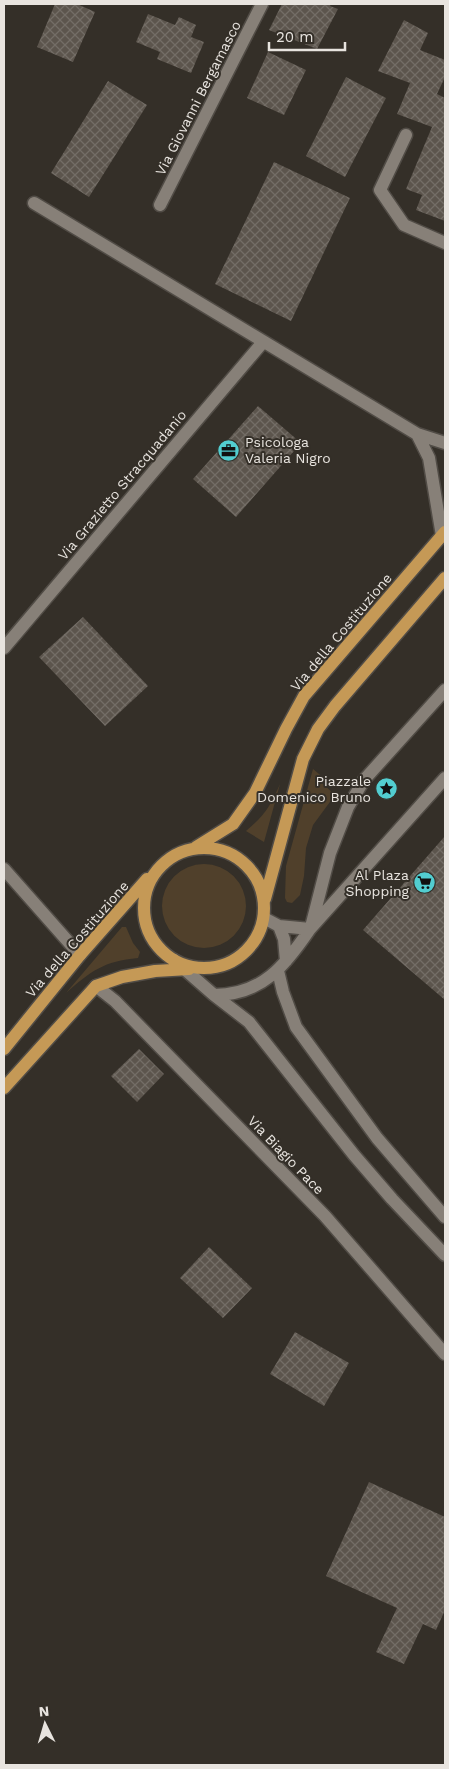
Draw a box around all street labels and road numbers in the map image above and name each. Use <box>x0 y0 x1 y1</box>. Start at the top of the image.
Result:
street label: Via Giovanni Bergamasco <box>152 18 244 178</box>
street label: Via Grazietto Stracquadanio <box>55 407 189 563</box>
street label: Via della Costituzione <box>287 570 395 694</box>
street label: Via della Costituzione <box>22 878 132 1000</box>
street label: Via Biagio Pace <box>245 1113 327 1197</box>

